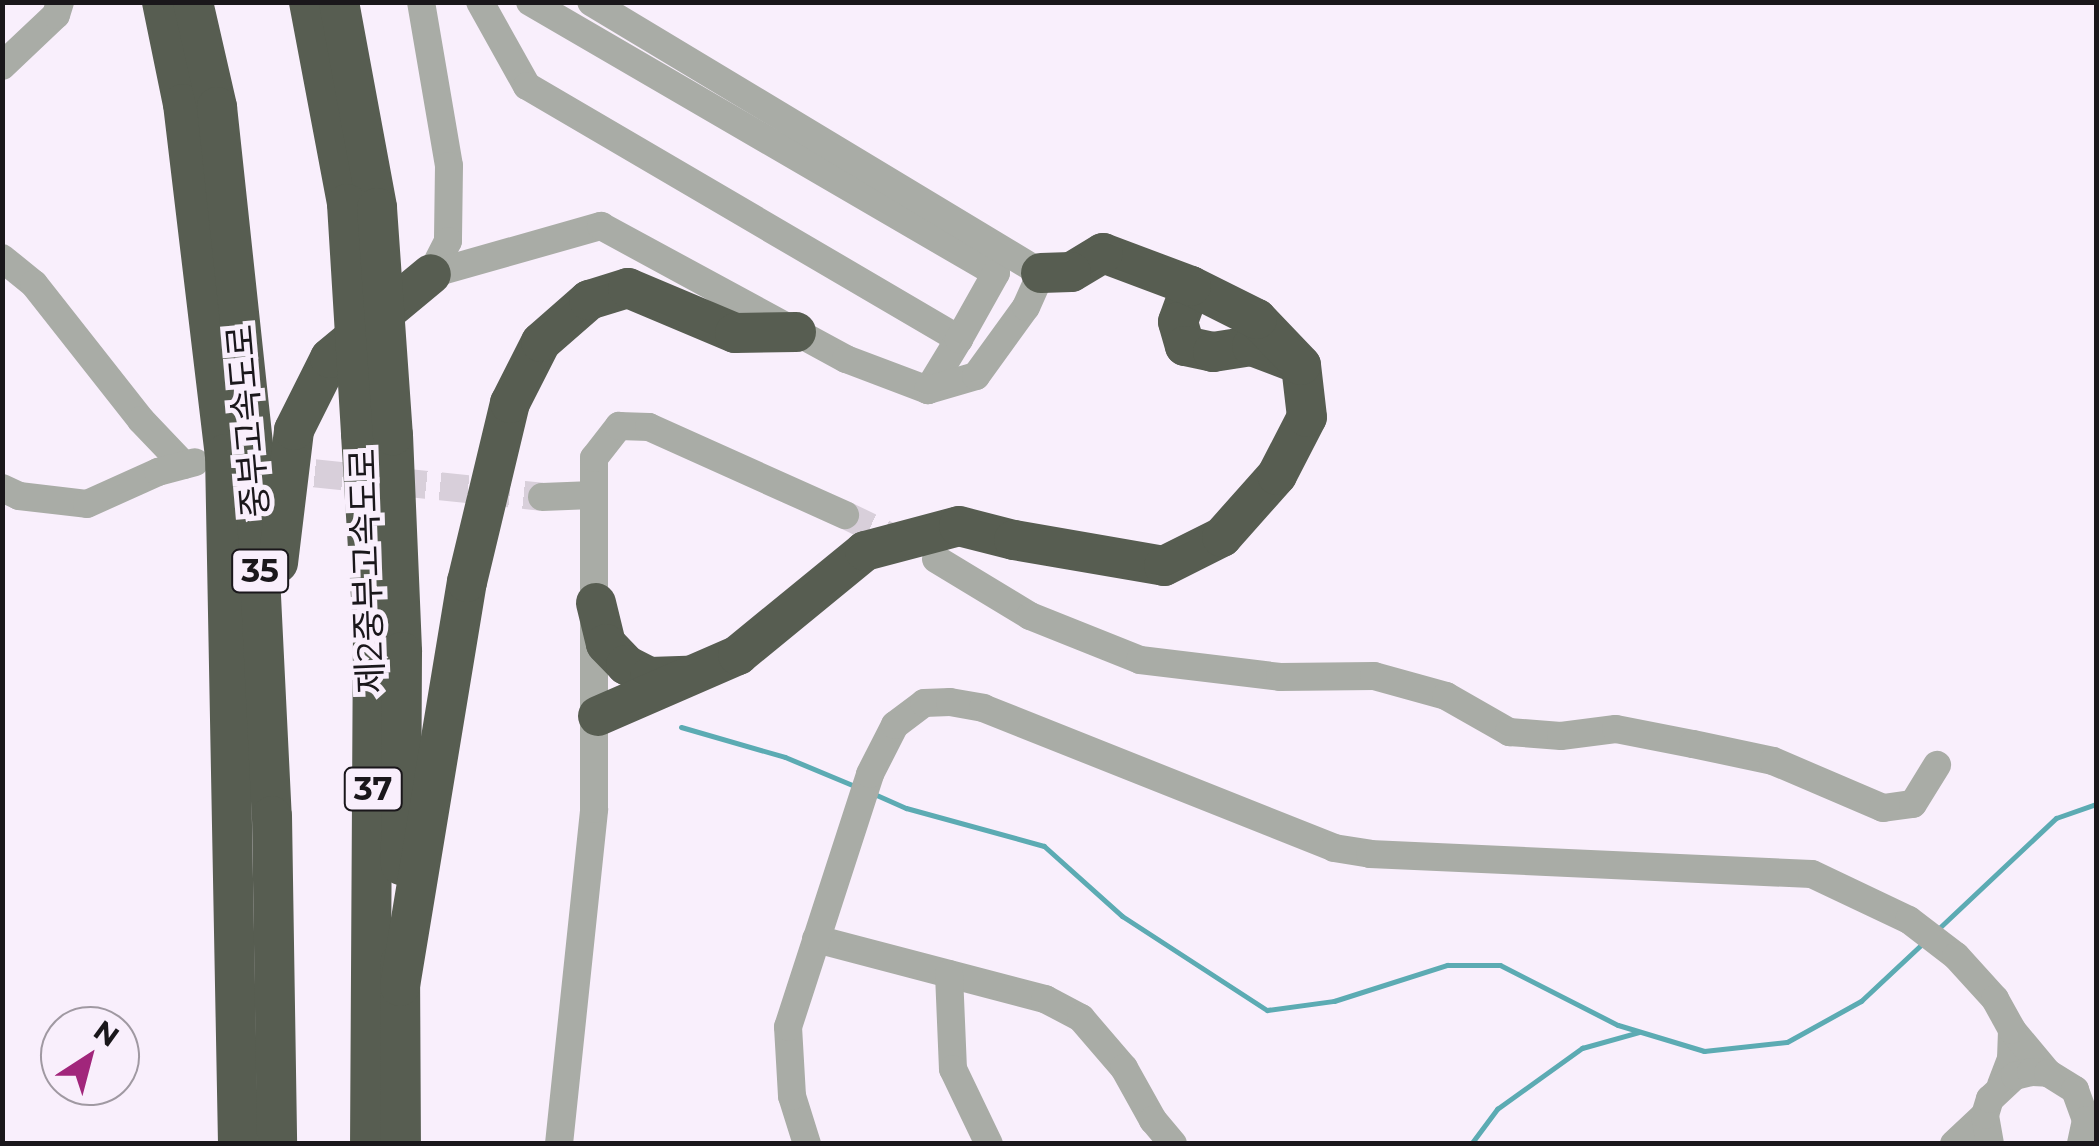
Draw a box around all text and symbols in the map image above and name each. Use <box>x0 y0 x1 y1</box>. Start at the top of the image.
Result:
street label: 중부고속도로 <box>219 323 277 519</box>
street label: 제2중부고속도로 <box>342 448 392 694</box>
road number: 35 <box>230 544 290 598</box>
road number: 37 <box>343 762 403 816</box>
north arrow <box>40 1006 140 1106</box>
text: N <box>87 1013 126 1054</box>

